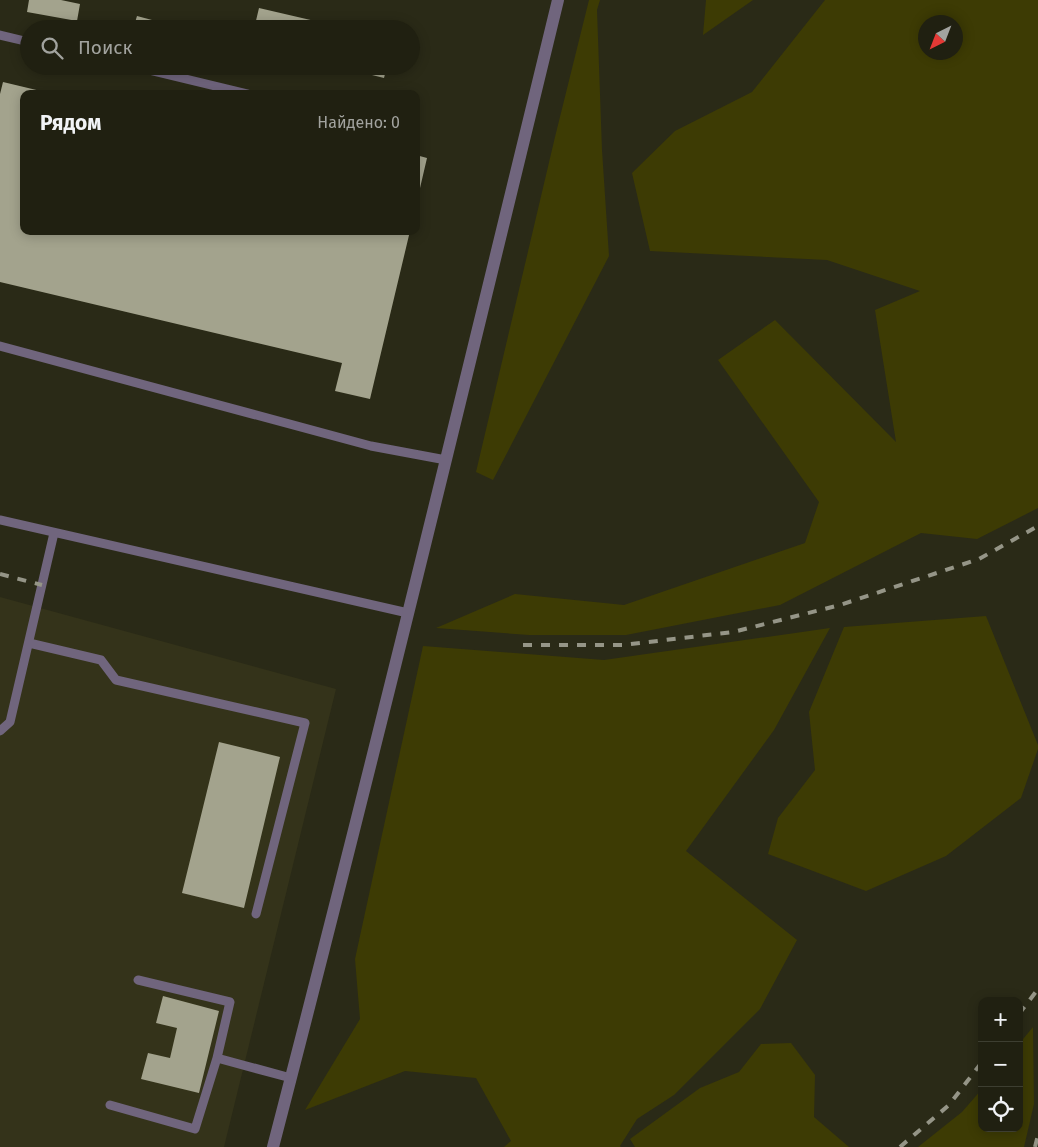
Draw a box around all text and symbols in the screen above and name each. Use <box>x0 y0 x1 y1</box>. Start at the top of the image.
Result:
north arrow <box>918 15 963 60</box>
search box <box>20 20 420 75</box>
icon: search <box>38 34 66 62</box>
text: Поиск <box>78 36 132 59</box>
text: Рядом <box>40 110 101 136</box>
text: Найдено: 0 <box>317 113 400 132</box>
map controls <box>978 997 1023 1132</box>
button: + <box>978 997 1023 1042</box>
button: − <box>978 1042 1023 1087</box>
button: locate <box>978 1087 1023 1132</box>

